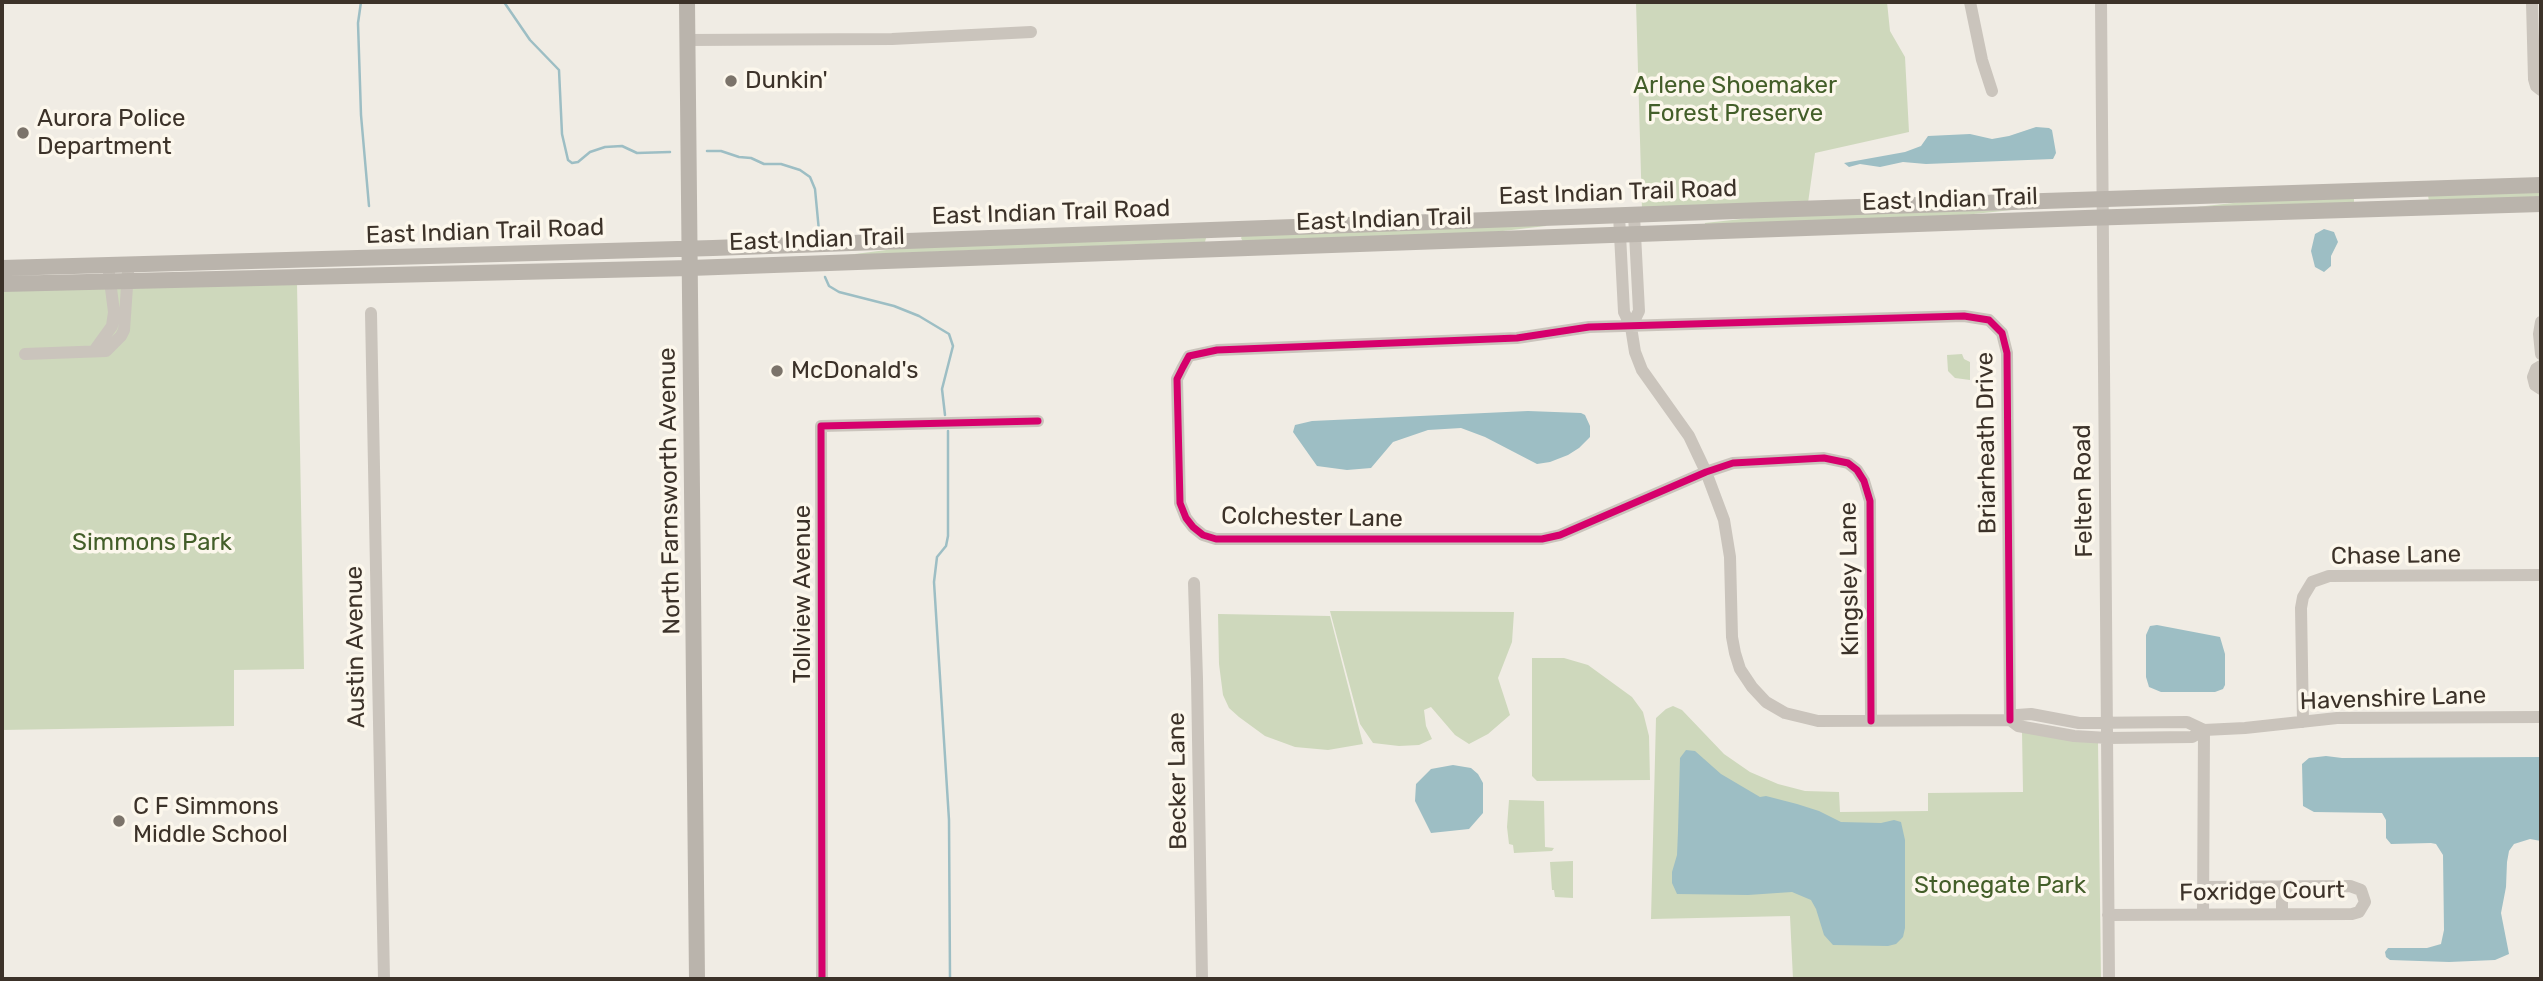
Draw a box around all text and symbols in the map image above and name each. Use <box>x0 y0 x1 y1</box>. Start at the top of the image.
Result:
place label: Dunkin' <box>745 67 828 95</box>
park label: Arlene Shoemaker Forest Preserve <box>1633 72 1837 128</box>
marker: Dunkin' <box>723 73 739 89</box>
place label: Aurora Police Department <box>37 105 185 161</box>
marker: Aurora Police Department <box>15 125 31 141</box>
street label: East Indian Trail Road <box>1498 174 1738 212</box>
street label: East Indian Trail <box>1862 183 2038 217</box>
street label: East Indian Trail Road <box>931 194 1171 232</box>
street label: East Indian Trail <box>1296 203 1472 237</box>
street label: East Indian Trail Road <box>365 213 605 251</box>
street label: East Indian Trail <box>729 223 905 257</box>
street label: North Farnsworth Avenue <box>653 347 687 635</box>
street label: Briarheath Drive <box>1971 352 2003 534</box>
place label: McDonald's <box>791 357 918 385</box>
marker: McDonald's <box>769 363 785 379</box>
street label: Felten Road <box>2068 424 2100 558</box>
street label: Colchester Lane <box>1221 502 1403 534</box>
street label: Kingsley Lane <box>1834 502 1866 656</box>
street label: Tollview Avenue <box>789 505 817 683</box>
park label: Simmons Park <box>72 529 232 557</box>
street label: Chase Lane <box>2331 540 2461 572</box>
street label: Austin Avenue <box>340 566 372 728</box>
street label: Havenshire Lane <box>2299 681 2487 717</box>
street label: Becker Lane <box>1162 712 1194 850</box>
place label: C F Simmons Middle School <box>133 793 288 849</box>
marker: C F Simmons Middle School <box>111 813 127 829</box>
park label: Stonegate Park <box>1914 872 2086 900</box>
street label: Foxridge Court <box>2179 876 2345 908</box>

